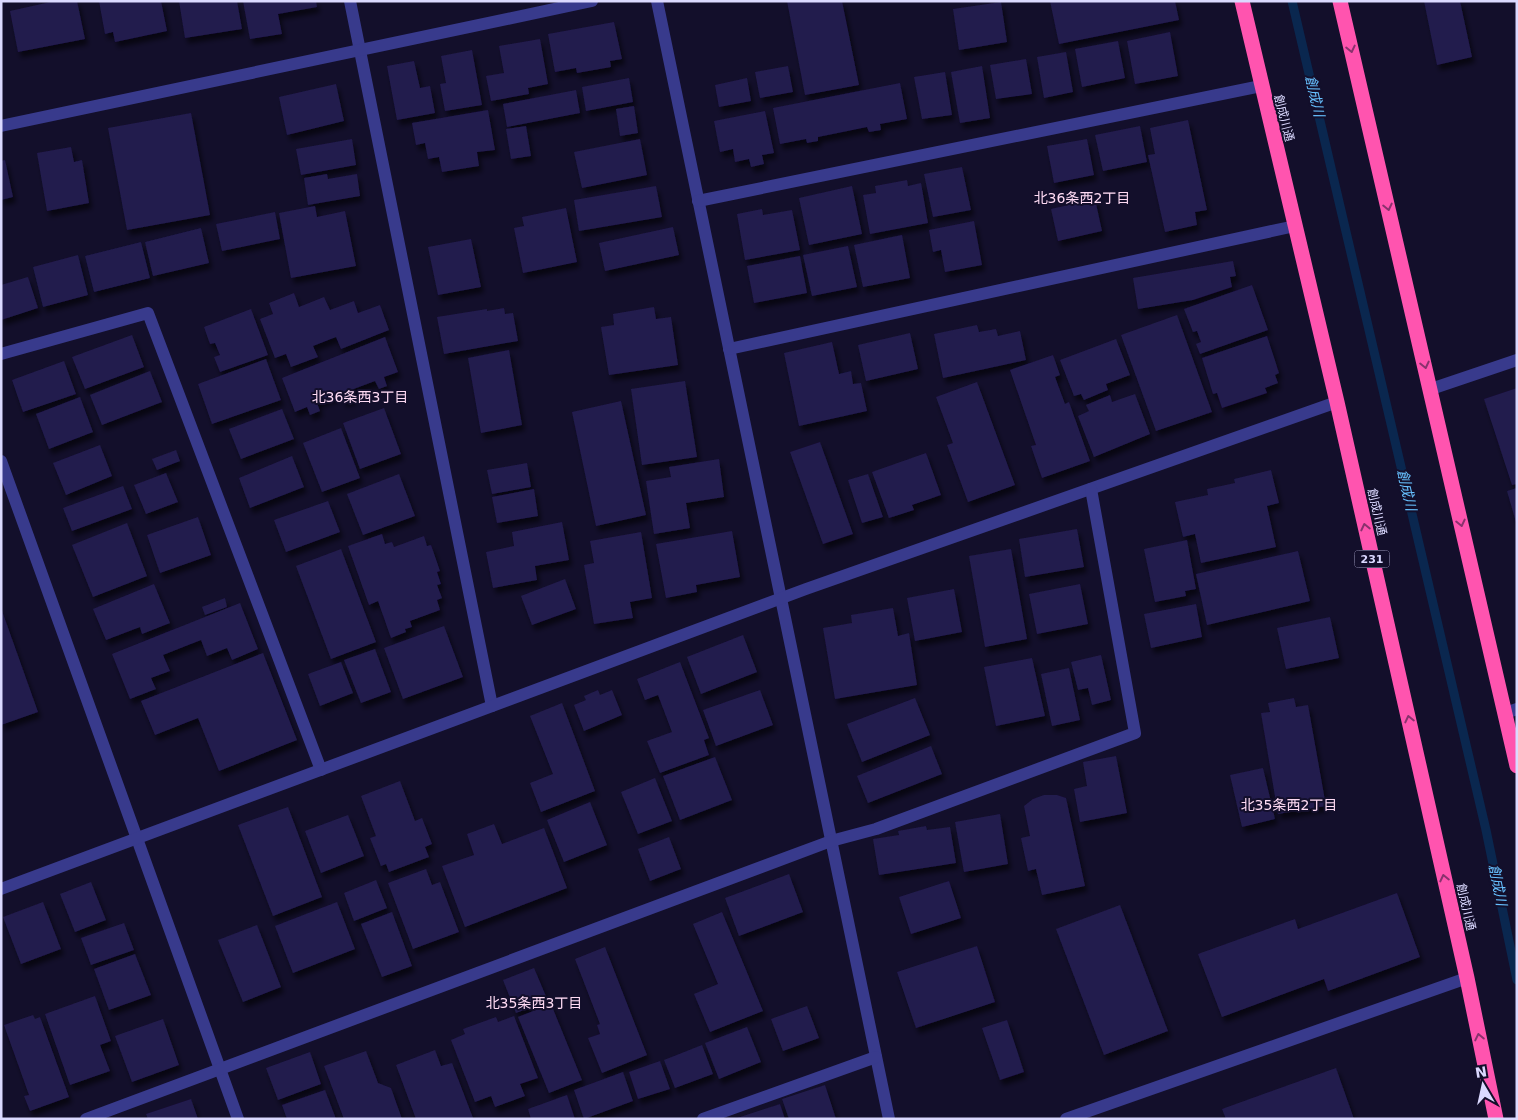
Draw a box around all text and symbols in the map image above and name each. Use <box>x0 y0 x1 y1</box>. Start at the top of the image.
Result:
one-way arrow <box>1345 44 1356 53</box>
water label: 創成川 <box>1302 74 1328 120</box>
street label: 創成川通 <box>1271 93 1297 143</box>
district label: 北36条西2丁目 <box>1034 190 1130 206</box>
one-way arrow <box>1382 202 1393 211</box>
one-way arrow <box>1419 361 1430 370</box>
district label: 北36条西3丁目 <box>312 389 408 405</box>
water label: 創成川 <box>1394 468 1420 514</box>
street label: 創成川通 <box>1365 487 1389 537</box>
one-way arrow <box>1455 519 1466 528</box>
one-way arrow <box>1360 522 1371 531</box>
road number: 231 <box>1354 550 1390 568</box>
one-way arrow <box>1404 715 1414 724</box>
district label: 北35条西2丁目 <box>1241 797 1337 813</box>
water label: 創成川 <box>1486 863 1510 909</box>
one-way arrow <box>1439 874 1450 882</box>
street label: 創成川通 <box>1454 882 1478 932</box>
district label: 北35条西3丁目 <box>486 995 582 1011</box>
one-way arrow <box>1474 1032 1485 1041</box>
north arrow <box>1458 1060 1508 1110</box>
text: N <box>1474 1063 1488 1081</box>

